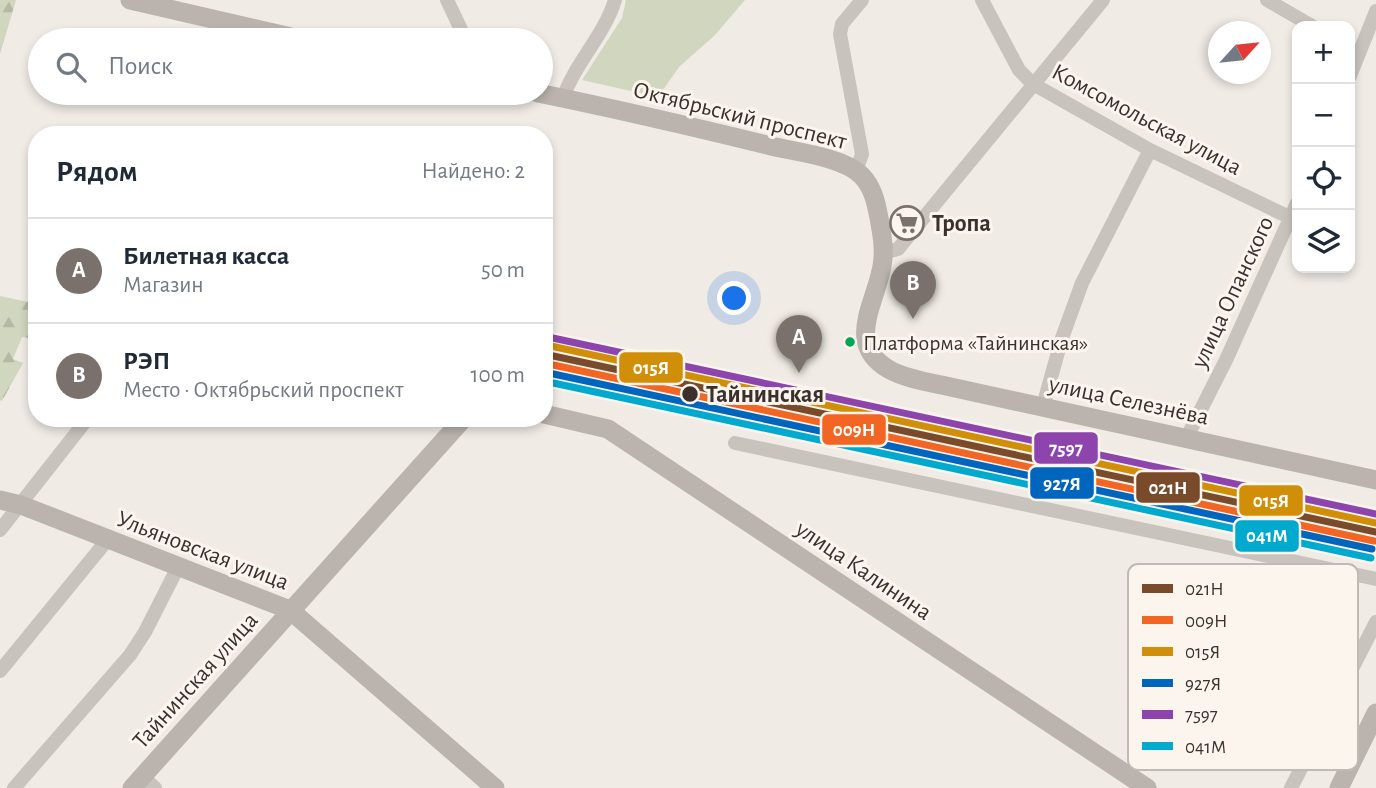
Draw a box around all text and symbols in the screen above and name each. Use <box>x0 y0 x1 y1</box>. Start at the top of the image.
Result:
north arrow <box>1208 21 1271 84</box>
map controls <box>1292 21 1355 273</box>
button: + <box>1292 21 1355 84</box>
search box <box>28 28 553 105</box>
icon: search <box>52 48 90 86</box>
text: Поиск <box>108 53 173 79</box>
street label: Комсомольская улица <box>1048 60 1245 180</box>
street label: Октябрьский проспект <box>630 78 849 154</box>
button: − <box>1292 84 1355 147</box>
button: locate <box>1292 147 1355 210</box>
text: Рядом <box>56 157 138 187</box>
text: Найдено: 2 <box>422 160 525 183</box>
supermarket icon: Тропа <box>888 204 926 242</box>
button: layers <box>1292 210 1355 273</box>
place label: Тропа <box>932 212 991 236</box>
street label: улица Опанского <box>1187 213 1278 373</box>
text: Билетная касса <box>123 243 289 269</box>
text: A <box>72 259 86 282</box>
text: 50 m <box>481 259 525 282</box>
pin: B <box>890 261 936 319</box>
text: Магазин <box>123 274 204 297</box>
your location <box>717 281 751 315</box>
pin: A <box>776 315 822 373</box>
place label: Платформа «Тайнинская» <box>863 332 1088 354</box>
marker: Платформа «Тайнинская» <box>843 335 857 349</box>
text: РЭП <box>123 348 170 374</box>
line badge: 015Я <box>618 351 684 384</box>
text: 015Я <box>633 359 669 378</box>
text: B <box>72 364 86 387</box>
text: 100 m <box>471 364 525 387</box>
street label: улица Селезнёва <box>1046 372 1211 430</box>
text: Место · Октябрьский проспект <box>123 379 403 402</box>
place label: Тайнинская <box>706 383 824 407</box>
marker: Тайнинская <box>680 384 700 404</box>
line badge: 009Н <box>821 413 887 446</box>
text: 009Н <box>833 421 875 440</box>
line badge: 7597 <box>1033 431 1099 465</box>
text: 7597 <box>1049 440 1083 459</box>
line badge: 927Я <box>1029 466 1095 500</box>
line badge: 021Н <box>1135 471 1201 504</box>
text: 927Я <box>1043 475 1081 494</box>
text: 021Н <box>1148 479 1188 498</box>
line badge: 015Я <box>1238 484 1304 517</box>
text: 015Я <box>1253 492 1289 511</box>
street label: Ульяновская улица <box>113 507 292 595</box>
street label: улица Калинина <box>790 516 936 625</box>
line badge: 041М <box>1234 519 1300 553</box>
text: 041М <box>1246 527 1288 546</box>
legend <box>1128 564 1358 770</box>
text: 021Н <box>1185 580 1224 599</box>
street label: Тайнинская улица <box>129 608 263 753</box>
text: 009Н <box>1185 612 1227 631</box>
text: 015Я <box>1185 643 1220 662</box>
text: 927Я <box>1185 675 1221 694</box>
text: 7597 <box>1185 706 1218 725</box>
text: 041М <box>1185 738 1226 757</box>

